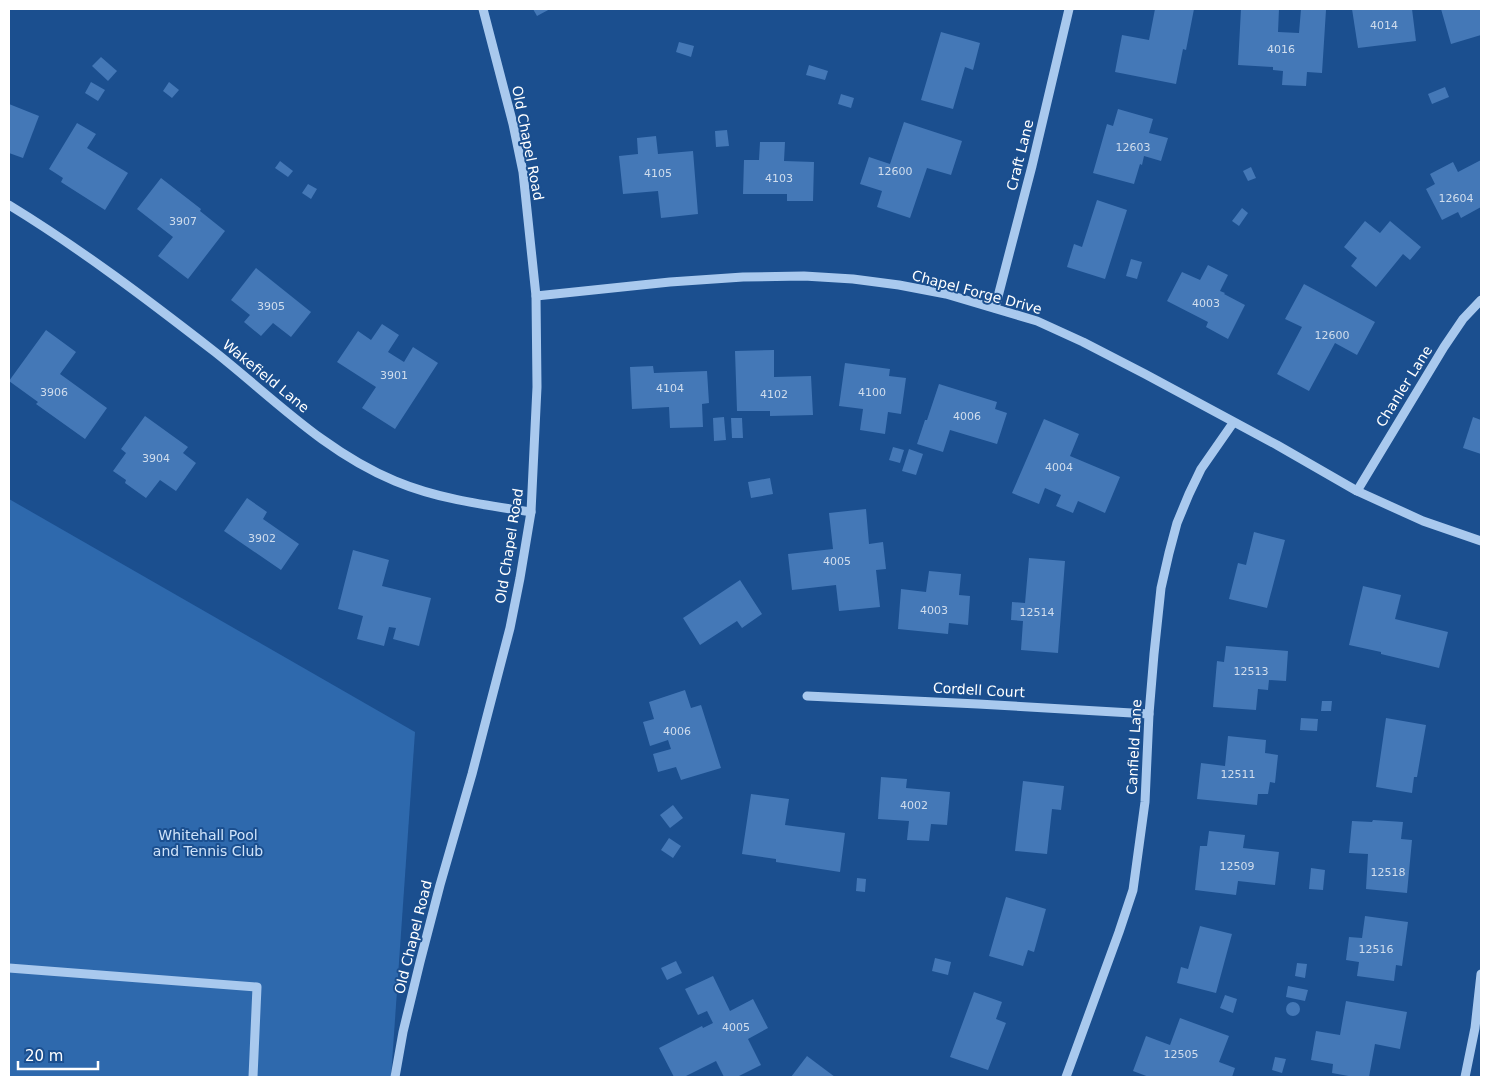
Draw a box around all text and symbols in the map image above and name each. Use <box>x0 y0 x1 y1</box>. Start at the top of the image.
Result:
house number: 4014 <box>1370 19 1398 32</box>
house number: 4016 <box>1267 43 1295 56</box>
street label: Old Chapel Road <box>509 84 547 202</box>
street label: Craft Lane <box>1003 118 1037 192</box>
house number: 12603 <box>1116 141 1151 154</box>
house number: 12600 <box>878 165 913 178</box>
house number: 4105 <box>644 167 672 180</box>
house number: 4103 <box>765 172 793 185</box>
house number: 12604 <box>1439 192 1474 205</box>
house number: 3907 <box>169 215 197 228</box>
street label: Chapel Forge Drive <box>910 267 1044 317</box>
house number: 4003 <box>1192 297 1220 310</box>
house number: 3905 <box>257 300 285 313</box>
house number: 12600 <box>1315 329 1350 342</box>
street label: Wakefield Lane <box>220 336 312 416</box>
street label: Chanler Lane <box>1373 342 1435 430</box>
house number: 3901 <box>380 369 408 382</box>
house number: 4104 <box>656 382 684 395</box>
house number: 3906 <box>40 386 68 399</box>
house number: 4100 <box>858 386 886 399</box>
house number: 4102 <box>760 388 788 401</box>
house number: 4006 <box>953 410 981 423</box>
house number: 3904 <box>142 452 170 465</box>
house number: 4004 <box>1045 461 1073 474</box>
street label: Old Chapel Road <box>492 487 526 605</box>
house number: 3902 <box>248 532 276 545</box>
house number: 4005 <box>823 555 851 568</box>
house number: 4003 <box>920 604 948 617</box>
house number: 12514 <box>1020 606 1055 619</box>
house number: 12513 <box>1234 665 1269 678</box>
street label: Cordell Court <box>933 680 1026 700</box>
street label: Canfield Lane <box>1124 699 1144 795</box>
house number: 4006 <box>663 725 691 738</box>
house number: 12511 <box>1221 768 1256 781</box>
house number: 4002 <box>900 799 928 812</box>
park label: Whitehall Pool and Tennis Club <box>153 827 263 859</box>
house number: 12509 <box>1220 860 1255 873</box>
house number: 12518 <box>1371 866 1406 879</box>
street label: Old Chapel Road <box>391 879 435 995</box>
house number: 12516 <box>1359 943 1394 956</box>
house number: 4005 <box>722 1021 750 1034</box>
scale bar <box>18 1038 98 1070</box>
text: 20 m <box>25 1047 63 1065</box>
house number: 12505 <box>1164 1048 1199 1061</box>

